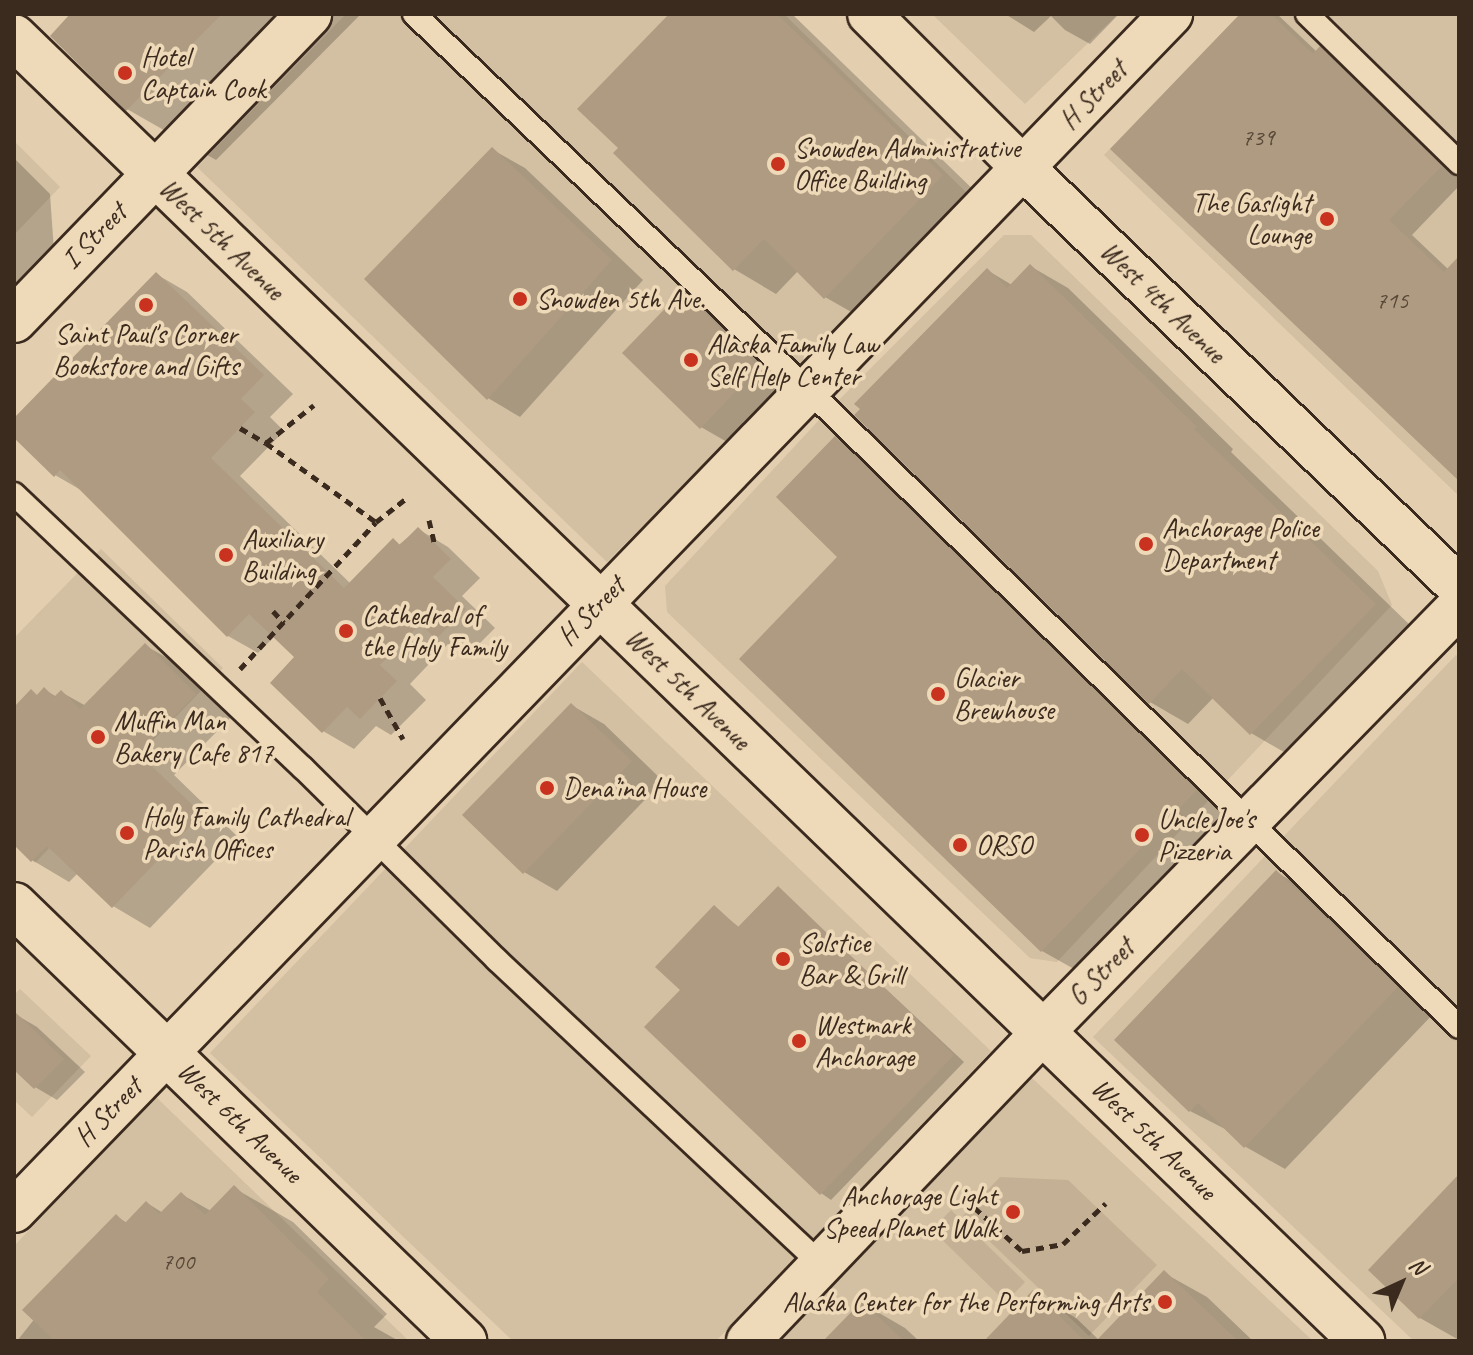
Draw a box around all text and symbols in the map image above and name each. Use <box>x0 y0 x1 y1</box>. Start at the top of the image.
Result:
place label: Hotel Captain Cook <box>141 40 265 106</box>
street label: H Street <box>1052 53 1134 137</box>
marker: Hotel Captain Cook <box>116 64 134 82</box>
house number: 739 <box>1242 124 1274 152</box>
place label: Snowden Administrative Office Building <box>794 131 1022 197</box>
marker: Snowden Administrative Office Building <box>769 155 787 173</box>
street label: West 5th Avenue <box>152 171 292 307</box>
place label: The Gaslight Lounge <box>1191 186 1311 252</box>
street label: I Street <box>54 196 134 276</box>
marker: The Gaslight Lounge <box>1318 210 1336 228</box>
street label: West 4th Avenue <box>1093 234 1233 370</box>
place label: Snowden 5th Ave. <box>536 282 705 316</box>
house number: 715 <box>1376 287 1408 315</box>
marker: Snowden 5th Ave. <box>511 290 529 308</box>
marker: Saint Paul's Corner Bookstore and Gifts <box>137 296 155 314</box>
place label: Saint Paul's Corner Bookstore and Gifts <box>53 317 239 383</box>
place label: Alaska Family Law Self Help Center <box>707 327 880 393</box>
marker: Alaska Family Law Self Help Center <box>682 351 700 369</box>
place label: Anchorage Police Department <box>1162 511 1319 577</box>
place label: Auxiliary Building <box>242 522 323 588</box>
marker: Anchorage Police Department <box>1137 535 1155 553</box>
marker: Auxiliary Building <box>217 546 235 564</box>
street label: H Street <box>550 569 632 653</box>
place label: Cathedral of the Holy Family <box>362 598 506 664</box>
street label: West 5th Avenue <box>618 621 758 757</box>
marker: Cathedral of the Holy Family <box>337 622 355 640</box>
place label: Glacier Brewhouse <box>954 661 1054 727</box>
marker: Glacier Brewhouse <box>929 685 947 703</box>
place label: Muffin Man Bakery Cafe 817 <box>114 704 274 770</box>
marker: Muffin Man Bakery Cafe 817 <box>89 728 107 746</box>
place label: Dena’ina House <box>563 771 706 805</box>
marker: Dena’ina House <box>538 779 556 797</box>
place label: Holy Family Cathedral Parish Offices <box>143 800 350 866</box>
place label: Uncle Joe's Pizzeria <box>1158 802 1255 868</box>
marker: Holy Family Cathedral Parish Offices <box>118 824 136 842</box>
marker: Uncle Joe's Pizzeria <box>1133 826 1151 844</box>
place label: ORSO <box>976 828 1032 862</box>
marker: ORSO <box>951 836 969 854</box>
place label: Solstice Bar & Grill <box>799 926 904 992</box>
street label: G Street <box>1061 931 1141 1013</box>
marker: Solstice Bar & Grill <box>774 950 792 968</box>
place label: Westmark Anchorage <box>815 1008 914 1074</box>
marker: Westmark Anchorage <box>790 1032 808 1050</box>
street label: West 6th Avenue <box>170 1054 310 1190</box>
street label: H Street <box>67 1070 149 1154</box>
street label: West 5th Avenue <box>1084 1071 1224 1207</box>
place label: Anchorage Light Speed Planet Walk <box>821 1179 997 1245</box>
marker: Anchorage Light Speed Planet Walk <box>1004 1203 1022 1221</box>
north arrow <box>1361 1243 1441 1323</box>
house number: 700 <box>162 1248 194 1276</box>
text: N <box>1403 1251 1432 1281</box>
place label: Alaska Center for the Performing Arts <box>785 1285 1149 1319</box>
marker: Alaska Center for the Performing Arts <box>1156 1293 1174 1311</box>

